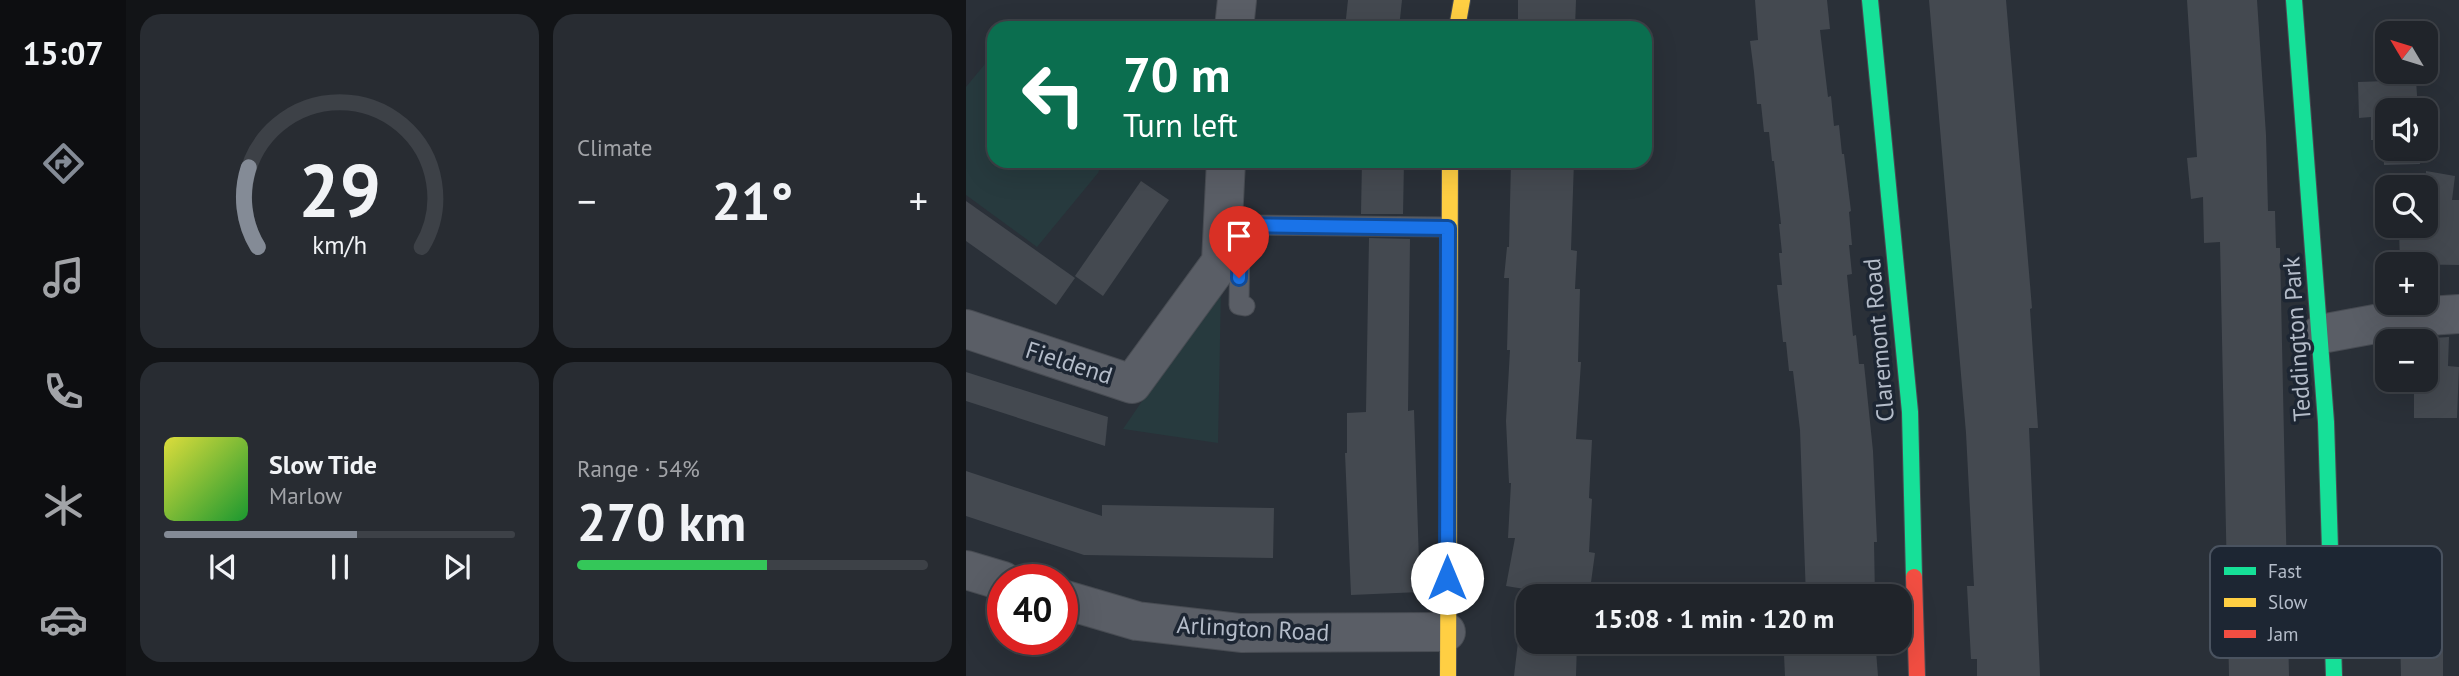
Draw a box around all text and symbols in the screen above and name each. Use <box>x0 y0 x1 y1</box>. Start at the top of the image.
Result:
north arrow <box>2375 21 2438 84</box>
map controls <box>2375 21 2438 392</box>
text: 15:07 <box>22 32 104 74</box>
text: 70 m <box>1123 42 1230 106</box>
icon: left <box>1008 49 1099 140</box>
button: sound <box>2375 98 2438 161</box>
text: Turn left <box>1123 104 1238 146</box>
text: Climate <box>577 133 652 162</box>
icon: directions <box>39 139 88 188</box>
text: 29 <box>298 143 381 237</box>
text: 21° <box>712 167 793 234</box>
button: search <box>2375 175 2438 238</box>
text: − <box>577 176 596 225</box>
text: + <box>909 176 928 225</box>
pin <box>1209 206 1269 278</box>
icon: arrive <box>1220 217 1258 255</box>
text: km/h <box>312 229 367 261</box>
button: + <box>2375 252 2438 315</box>
icon: music <box>39 253 88 302</box>
street label: Teddington Park <box>2275 255 2318 422</box>
street label: Claremont Road <box>1856 257 1901 423</box>
button: − <box>2375 329 2438 392</box>
street label: Fieldend <box>1022 334 1116 391</box>
icon: phone <box>39 367 88 416</box>
text: Slow Tide <box>269 448 377 481</box>
text: Range · 54% <box>577 454 700 483</box>
icon: climate <box>39 481 88 530</box>
text: Marlow <box>269 481 342 510</box>
text: 270 km <box>577 488 746 555</box>
position arrow <box>1410 541 1484 615</box>
legend <box>2210 546 2442 658</box>
icon: previous <box>204 548 242 586</box>
icon: pause <box>321 548 359 586</box>
icon: next <box>438 548 476 586</box>
text: Fast <box>2268 559 2302 583</box>
speed limit sign: 40 <box>987 564 1078 655</box>
text: Slow <box>2268 590 2308 614</box>
icon: car <box>39 595 88 644</box>
text: 15:08 · 1 min · 120 m <box>1594 602 1834 635</box>
street label: Arlington Road <box>1176 609 1330 648</box>
text: Jam <box>2267 622 2298 646</box>

